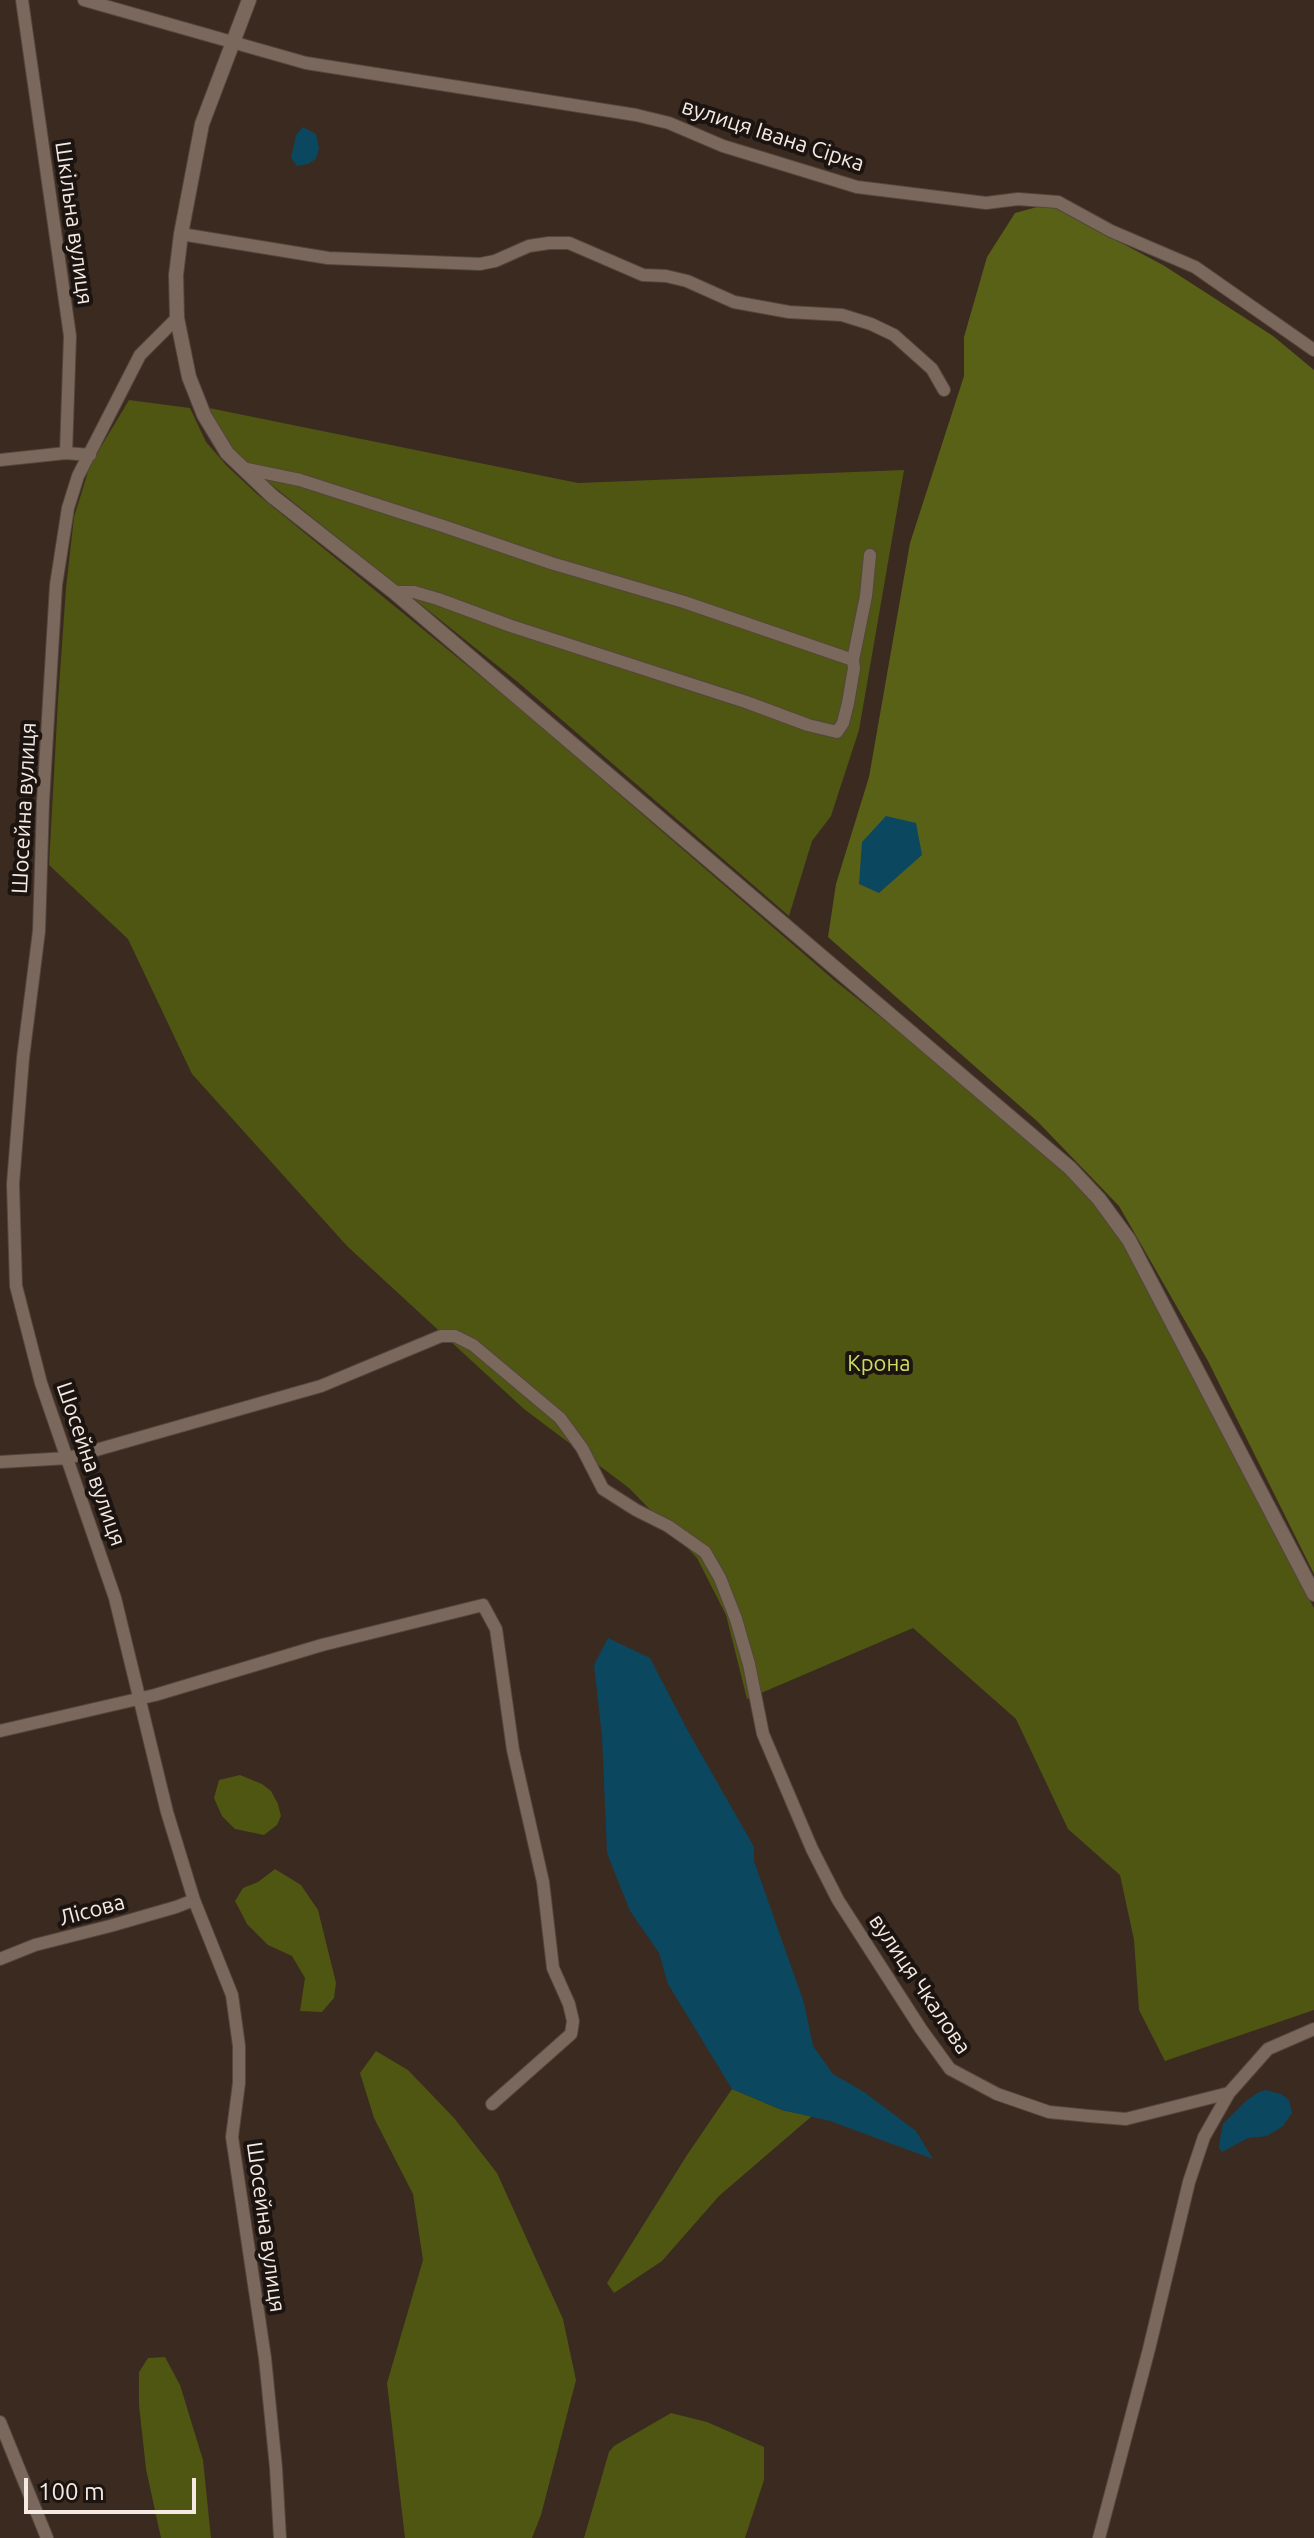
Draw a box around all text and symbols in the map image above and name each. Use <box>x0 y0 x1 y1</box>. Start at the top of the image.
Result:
street label: вулиця Івана Сірка <box>678 93 868 177</box>
street label: Шкільна вулиця <box>49 140 99 306</box>
street label: Шосейна вулиця <box>6 722 42 894</box>
park label: Крона <box>847 1351 911 1377</box>
street label: Шосейна вулиця <box>51 1379 131 1549</box>
street label: Лісова <box>56 1889 128 1931</box>
street label: вулиця Чкалова <box>863 1909 977 2059</box>
street label: Шосейна вулиця <box>241 2140 291 2314</box>
scale bar <box>28 2462 200 2512</box>
text: 100 m <box>38 2478 105 2505</box>

